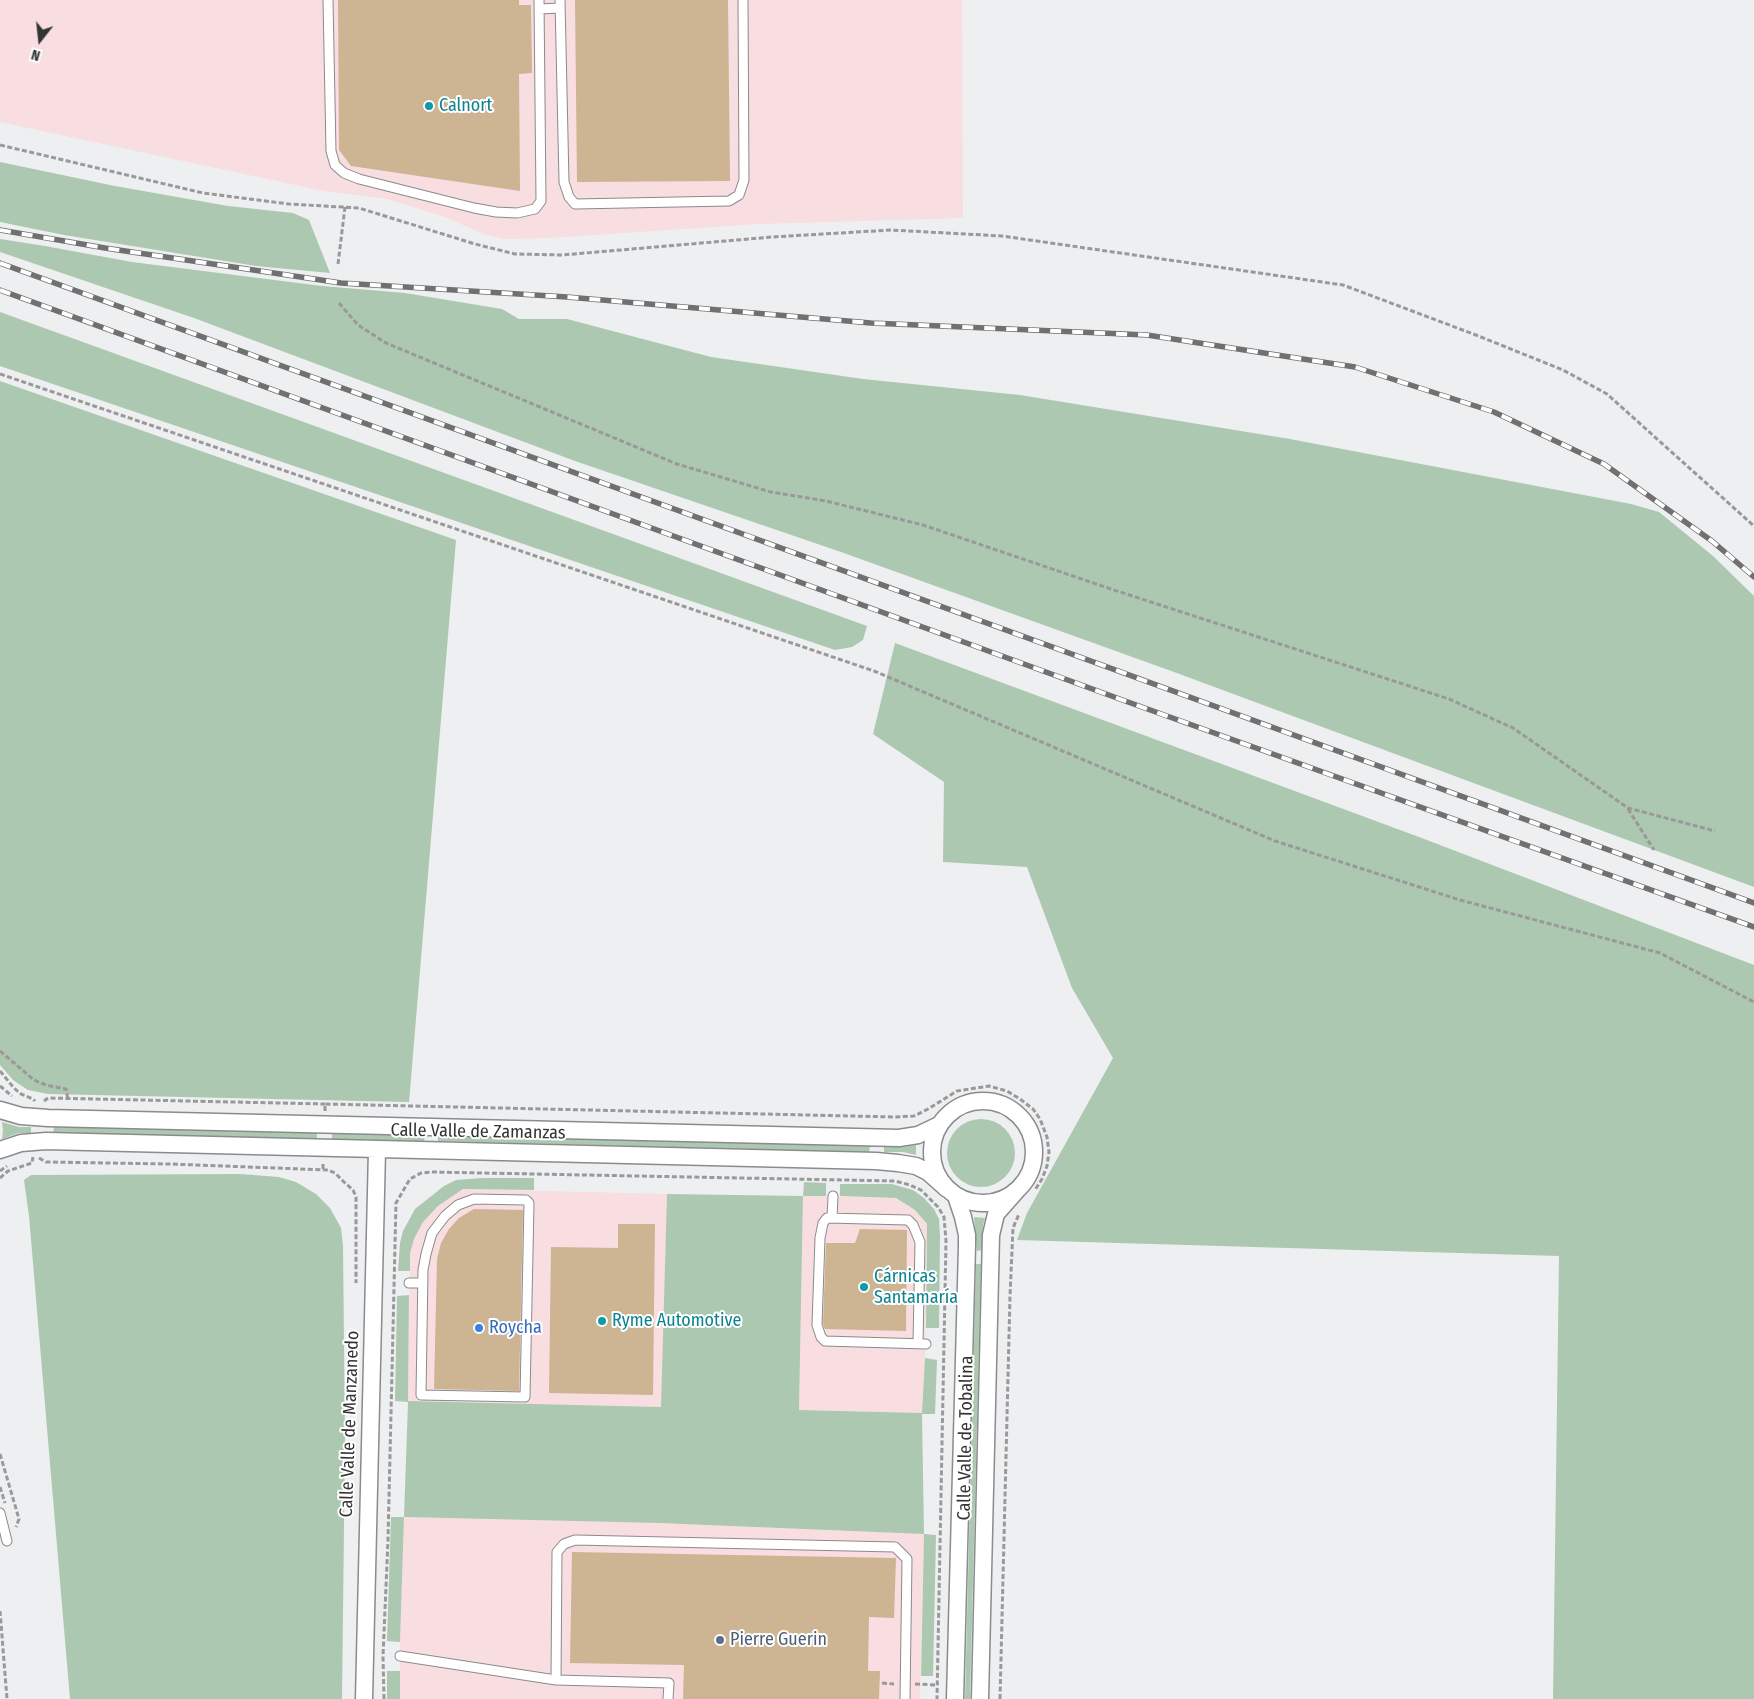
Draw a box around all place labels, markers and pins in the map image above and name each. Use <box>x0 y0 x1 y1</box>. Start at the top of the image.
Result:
place label: Calnort <box>439 95 492 117</box>
marker: Calnort <box>423 100 435 112</box>
place label: Cárnicas Santamaría <box>874 1266 958 1308</box>
marker: Cárnicas Santamaría <box>858 1281 870 1293</box>
place label: Ryme Automotive <box>612 1310 741 1332</box>
marker: Ryme Automotive <box>596 1315 608 1327</box>
place label: Roycha <box>489 1317 542 1339</box>
marker: Roycha <box>473 1322 485 1334</box>
place label: Pierre Guerin <box>730 1629 827 1651</box>
marker: Pierre Guerin <box>714 1634 726 1646</box>

